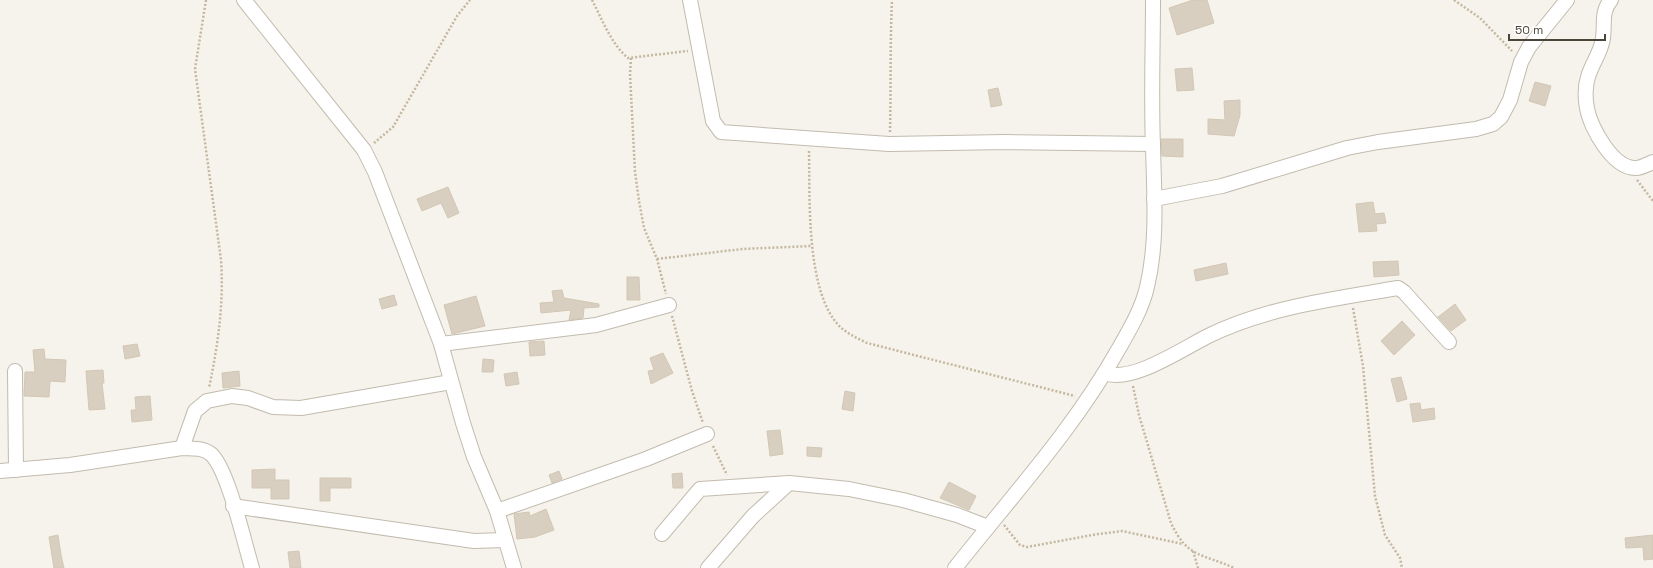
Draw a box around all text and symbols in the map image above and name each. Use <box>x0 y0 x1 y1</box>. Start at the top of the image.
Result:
scale bar <box>1509 16 1605 42</box>
text: 50 m <box>1515 22 1543 38</box>

